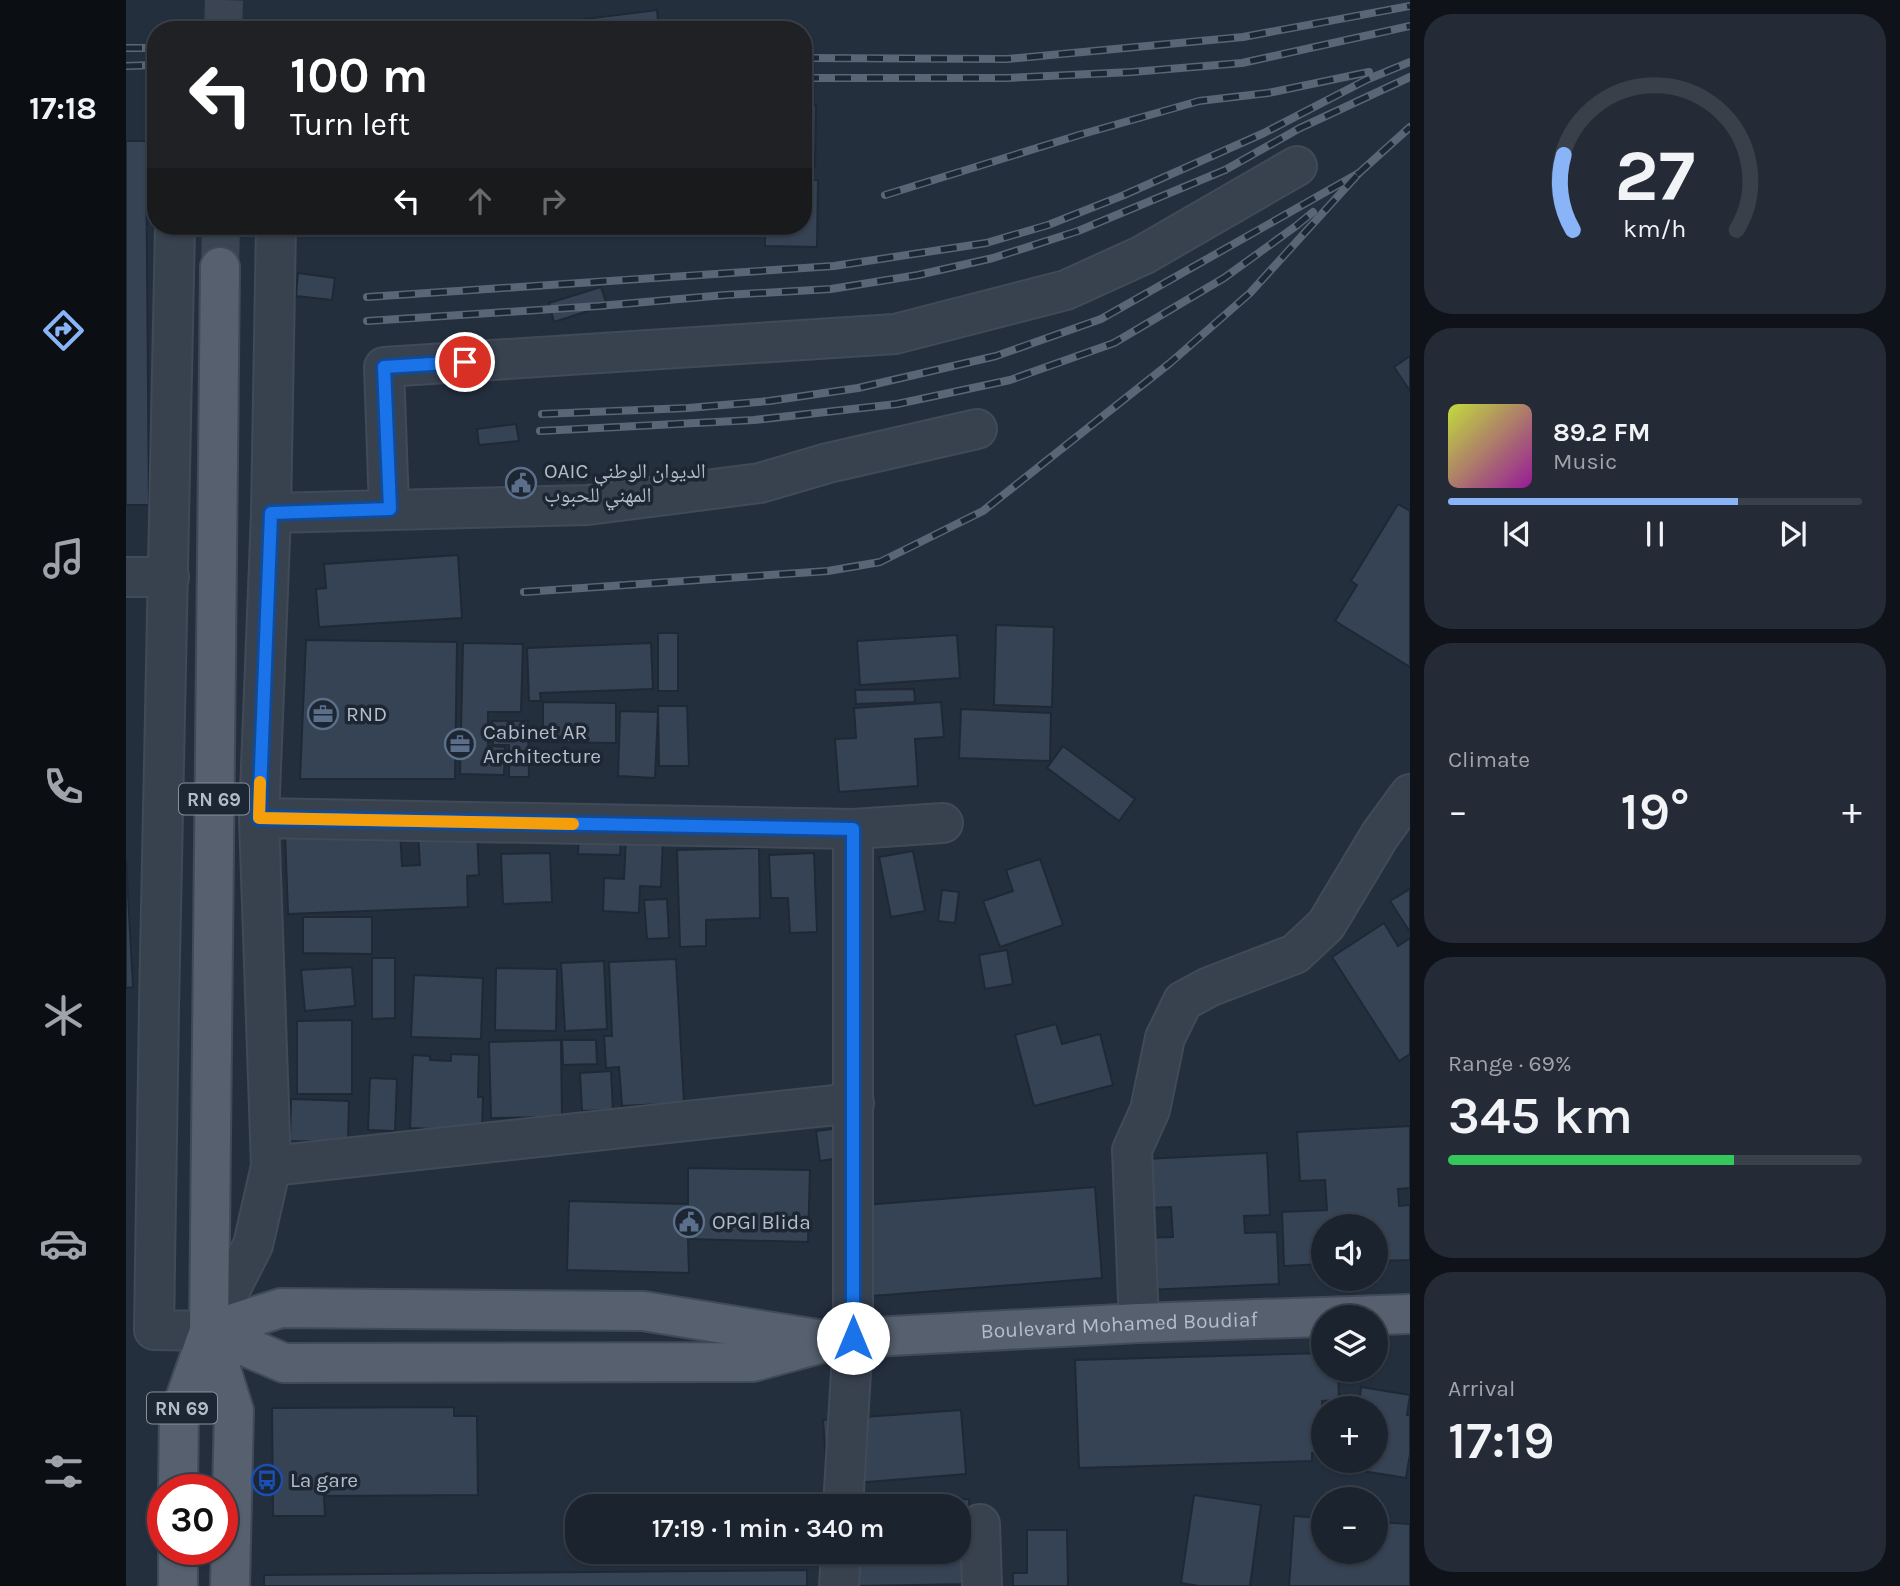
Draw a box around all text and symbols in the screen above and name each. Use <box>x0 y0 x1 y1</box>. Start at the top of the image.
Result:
text: 100 m <box>290 47 428 104</box>
icon: left <box>175 49 266 140</box>
text: 17:18 <box>29 90 97 127</box>
text: Turn left <box>290 106 410 143</box>
text: 27 <box>1615 134 1695 219</box>
icon: left <box>388 182 426 220</box>
icon: ahead <box>461 182 499 220</box>
icon: right <box>534 182 572 220</box>
text: km/h <box>1623 214 1687 243</box>
icon: directions <box>39 306 88 355</box>
pin <box>435 332 495 392</box>
icon: arrive <box>446 343 484 381</box>
text: 89.2 FM <box>1553 417 1651 448</box>
text: Music <box>1553 448 1617 475</box>
place label: OAIC الديوان الوطني المهني للحبوب <box>544 459 706 511</box>
public building icon: OAIC الديوان الوطني المهني للحبوب <box>504 466 538 500</box>
icon: previous <box>1498 515 1536 553</box>
icon: pause <box>1636 515 1674 553</box>
icon: next <box>1774 515 1812 553</box>
icon: music <box>39 534 88 583</box>
office icon: RND <box>306 697 340 731</box>
place label: RND <box>346 702 387 726</box>
place label: Cabinet AR Architecture <box>483 720 601 768</box>
office icon: Cabinet AR Architecture <box>443 727 477 761</box>
text: Climate <box>1448 746 1530 773</box>
icon: phone <box>39 762 88 811</box>
text: 19° <box>1621 781 1689 842</box>
road number: RN 69 <box>179 784 249 814</box>
text: − <box>1448 789 1468 834</box>
text: + <box>1842 789 1862 834</box>
icon: climate <box>39 991 88 1040</box>
text: Range · 69% <box>1448 1050 1572 1077</box>
text: 345 km <box>1448 1085 1633 1146</box>
public building icon: OPGI Blida <box>672 1205 706 1239</box>
place label: OPGI Blida <box>712 1210 811 1234</box>
map controls <box>1311 1214 1388 1564</box>
button: sound <box>1311 1214 1388 1291</box>
icon: car <box>39 1219 88 1268</box>
position arrow <box>816 1301 890 1375</box>
button: layers <box>1311 1305 1388 1382</box>
street label: Boulevard Mohamed Boudiaf <box>980 1307 1259 1343</box>
text: Arrival <box>1448 1375 1515 1402</box>
road number: RN 69 <box>147 1392 217 1424</box>
button: + <box>1311 1396 1388 1473</box>
text: 17:19 <box>1448 1410 1555 1471</box>
icon: filters <box>39 1447 88 1496</box>
bus stop icon: La gare <box>250 1463 284 1497</box>
place label: La gare <box>290 1468 358 1492</box>
speed limit sign: 30 <box>147 1474 238 1565</box>
button: − <box>1311 1487 1388 1564</box>
text: 17:19 · 1 min · 340 m <box>652 1513 884 1544</box>

